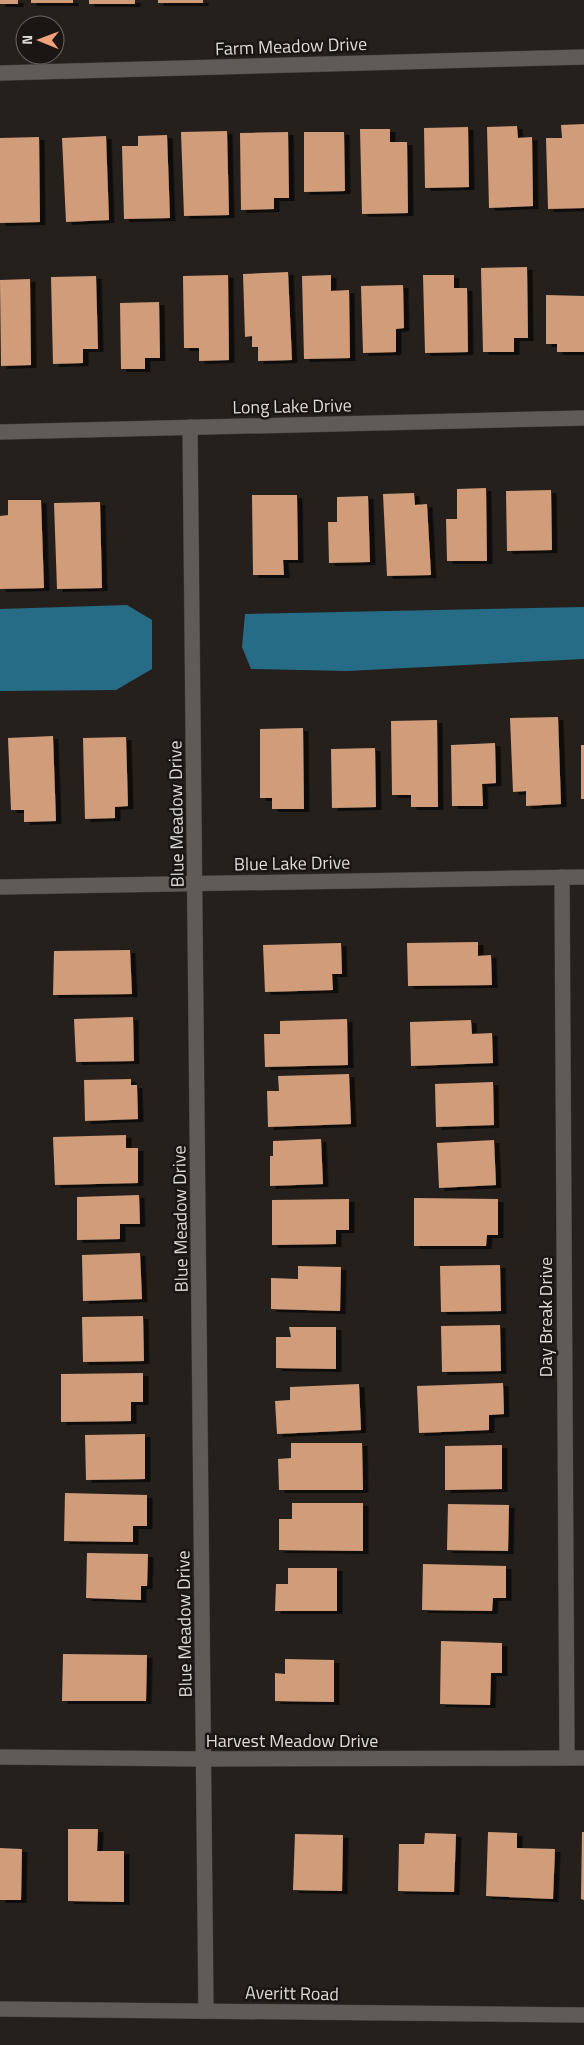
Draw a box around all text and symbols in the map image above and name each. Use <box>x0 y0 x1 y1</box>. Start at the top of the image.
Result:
north arrow <box>15 15 65 65</box>
street label: Farm Meadow Drive <box>214 30 368 62</box>
text: N <box>16 35 37 45</box>
street label: Long Lake Drive <box>232 391 352 421</box>
street label: Blue Meadow Drive <box>161 740 191 888</box>
street label: Blue Lake Drive <box>234 848 350 878</box>
street label: Blue Meadow Drive <box>165 1145 195 1293</box>
street label: Day Break Drive <box>532 1257 559 1377</box>
street label: Blue Meadow Drive <box>169 1550 199 1698</box>
street label: Harvest Meadow Drive <box>206 1727 378 1754</box>
street label: Averitt Road <box>245 1979 339 2007</box>

